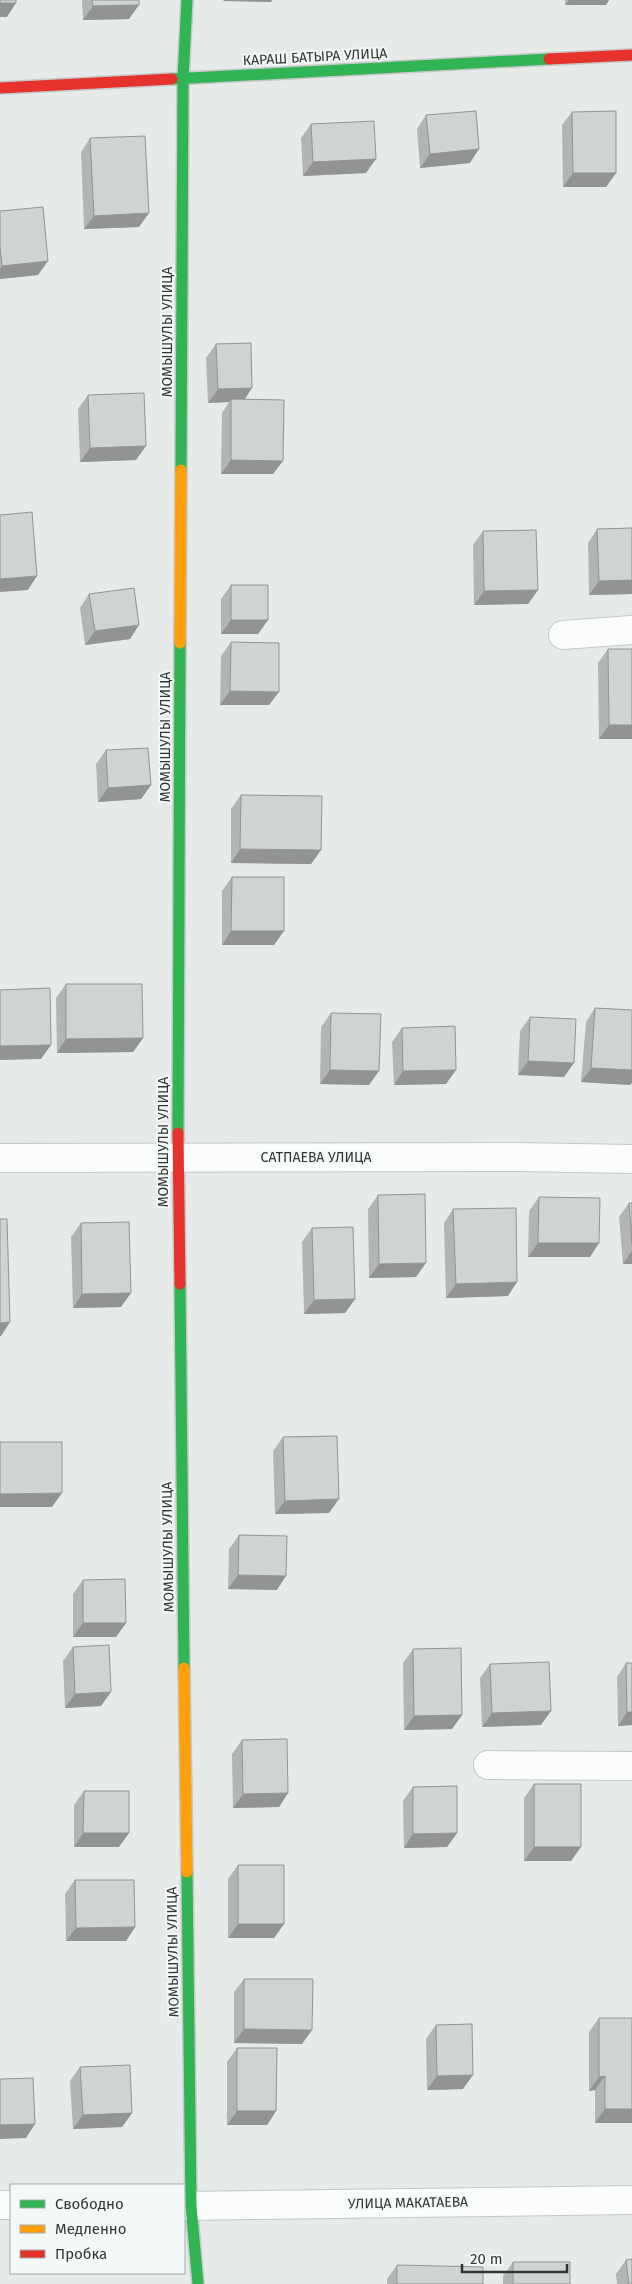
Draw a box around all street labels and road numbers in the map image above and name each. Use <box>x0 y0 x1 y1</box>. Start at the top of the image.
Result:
street label: КАРАШ БАТЫРА УЛИЦА <box>242 45 388 69</box>
street label: МОМЫШУЛЫ УЛИЦА <box>159 267 176 397</box>
street label: МОМЫШУЛЫ УЛИЦА <box>157 672 174 802</box>
street label: МОМЫШУЛЫ УЛИЦА <box>155 1077 172 1207</box>
street label: САТПАЕВА УЛИЦА <box>261 1149 371 1166</box>
street label: МОМЫШУЛЫ УЛИЦА <box>158 1482 178 1612</box>
street label: МОМЫШУЛЫ УЛИЦА <box>163 1887 183 2017</box>
street label: УЛИЦА МАКАТАЕВА <box>348 2193 468 2213</box>

